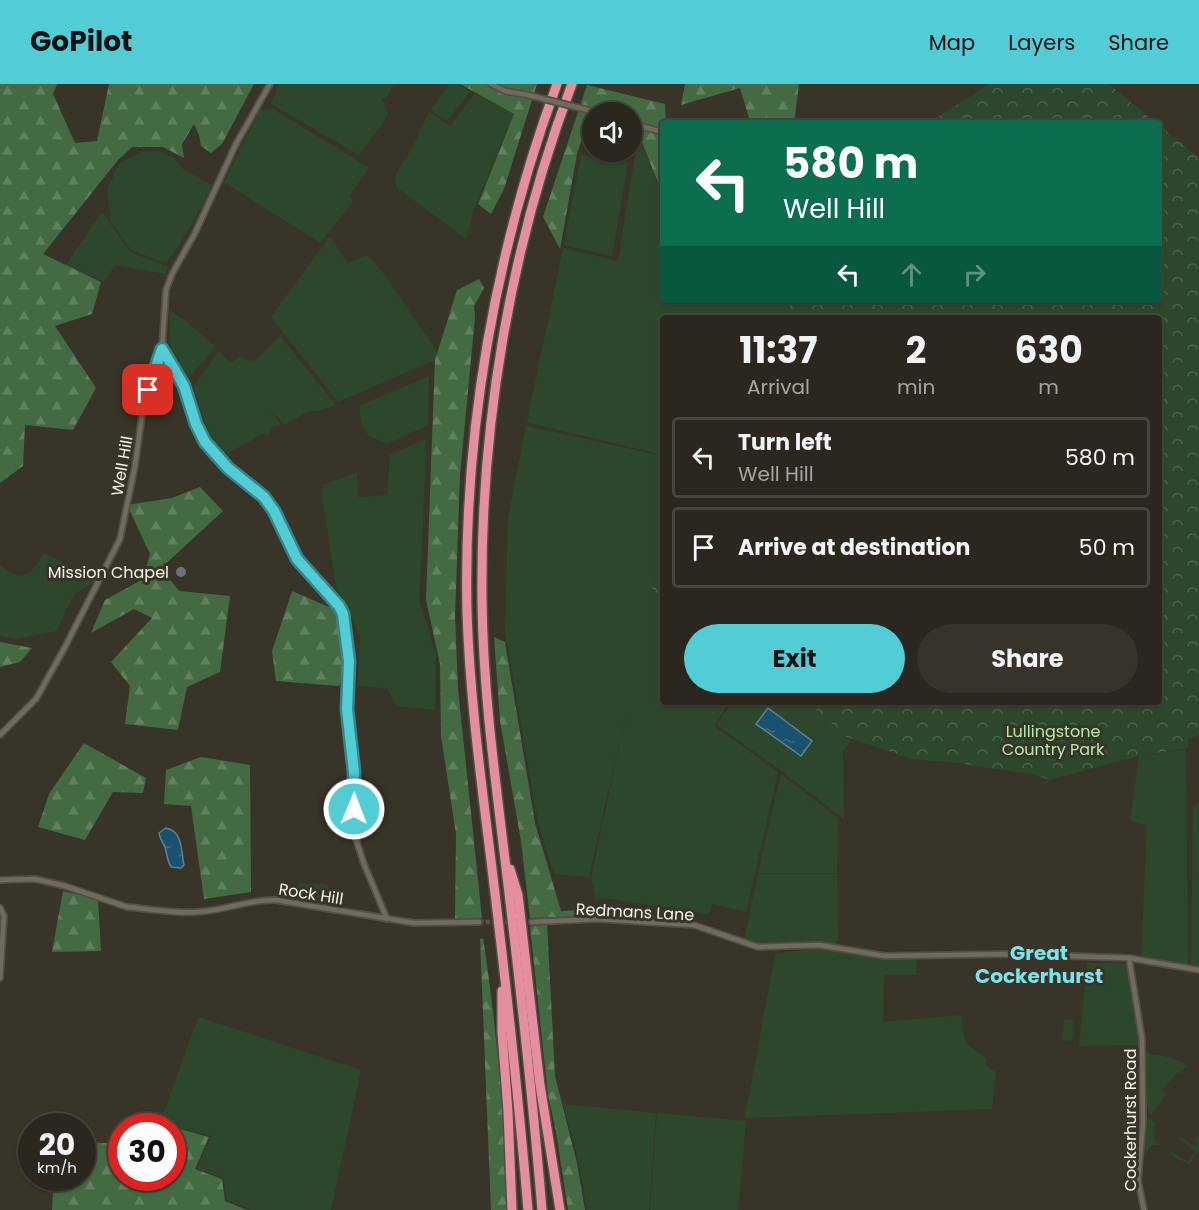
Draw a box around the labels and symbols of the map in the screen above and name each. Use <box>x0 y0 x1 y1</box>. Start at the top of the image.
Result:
pin <box>122 364 173 415</box>
street label: Well Hill <box>105 434 139 498</box>
place label: Mission Chapel <box>48 561 169 584</box>
marker: Mission Chapel <box>174 565 188 579</box>
park label: Lullingstone Country Park <box>1002 720 1105 761</box>
position arrow <box>322 777 386 841</box>
street label: Rock Hill <box>277 878 345 910</box>
street label: Redmans Lane <box>575 897 695 927</box>
district label: Great Cockerhurst <box>975 939 1103 990</box>
street label: Cockerhurst Road <box>1119 1049 1142 1191</box>
speed limit sign: 30 <box>108 1113 186 1191</box>

